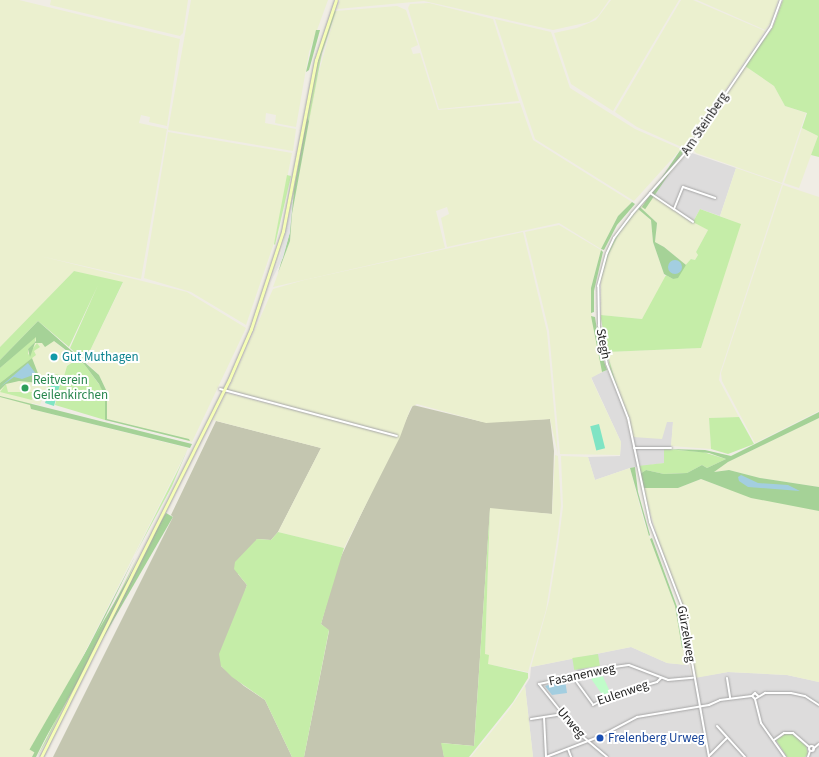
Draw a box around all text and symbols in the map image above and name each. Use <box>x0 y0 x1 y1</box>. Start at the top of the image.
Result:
street label: Am Steinberg <box>678 90 732 158</box>
street label: Stegh <box>592 327 614 361</box>
place label: Gut Muthagen <box>62 349 139 365</box>
marker: Gut Muthagen <box>49 352 59 362</box>
place label: Reitverein Geilenkirchen <box>33 373 108 404</box>
marker: Reitverein Geilenkirchen <box>20 383 30 393</box>
street label: Gürzelweg <box>673 605 699 663</box>
street label: Fasanenweg <box>547 660 617 690</box>
street label: Eulenweg <box>595 677 651 709</box>
street label: Urweg <box>554 705 588 741</box>
place label: Frelenberg Urweg <box>608 730 704 746</box>
marker: Frelenberg Urweg <box>595 733 605 743</box>

